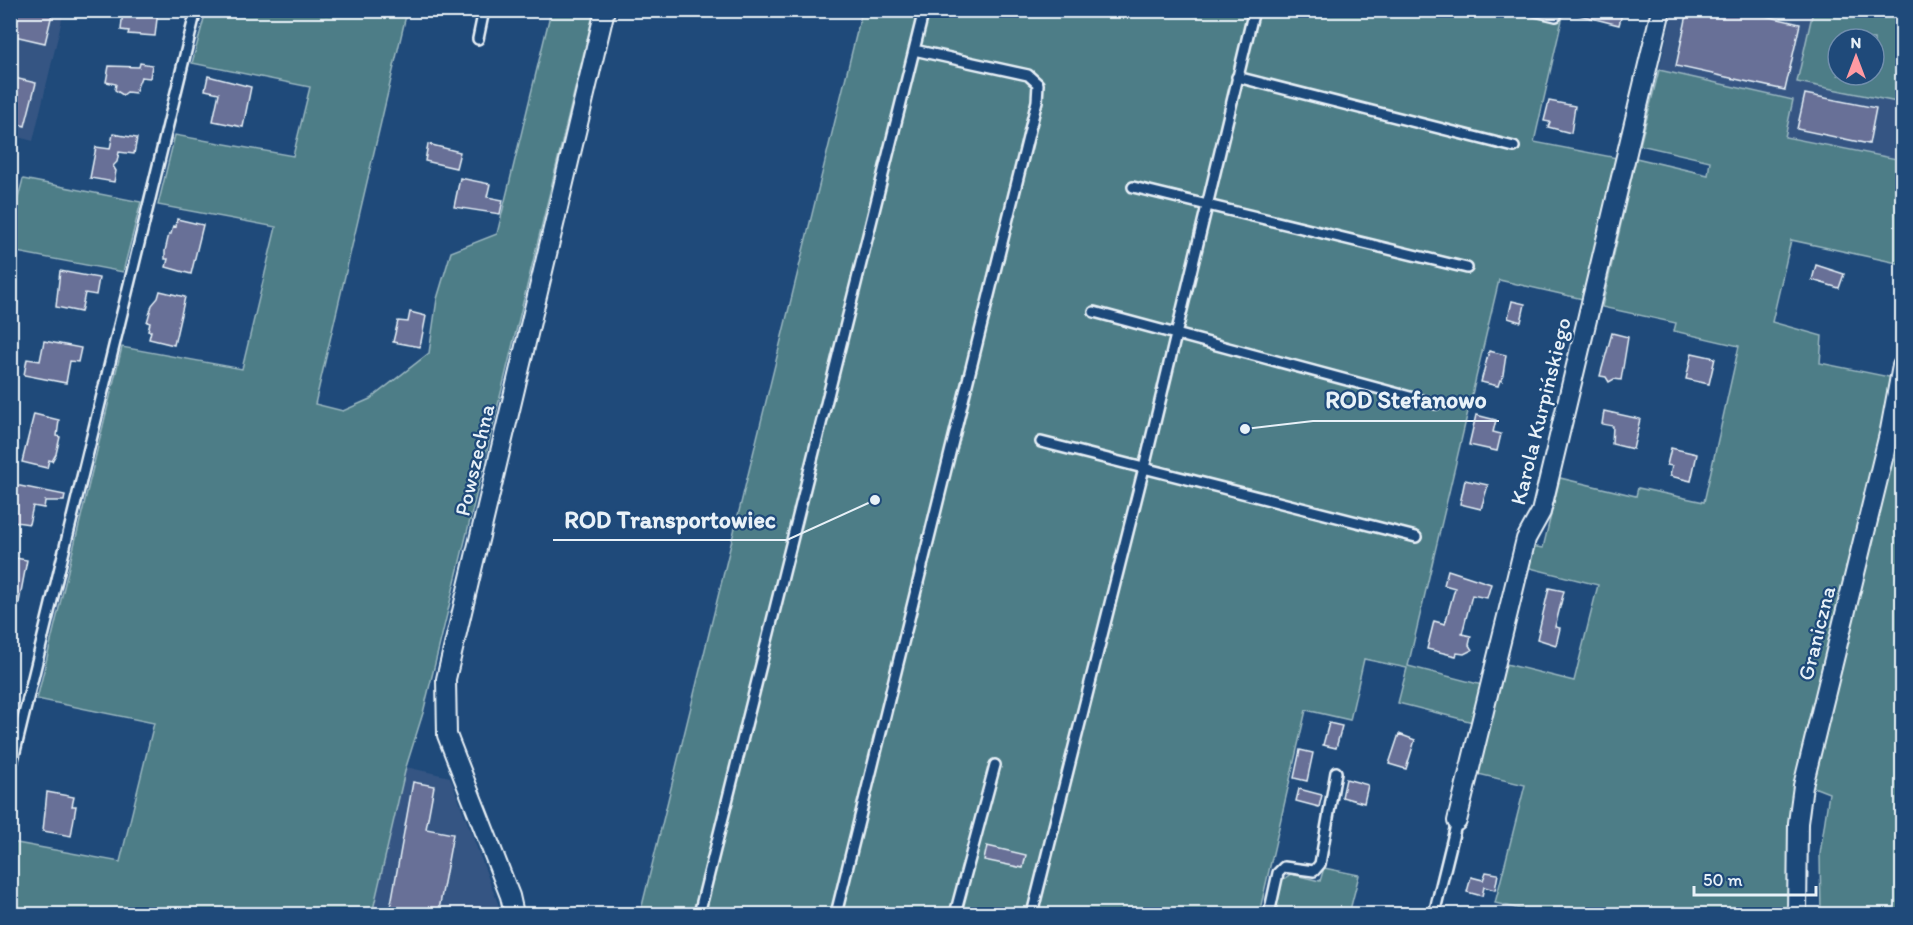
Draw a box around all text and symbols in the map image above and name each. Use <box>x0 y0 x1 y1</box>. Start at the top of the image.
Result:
north arrow <box>1826 27 1886 87</box>
text: N <box>1851 33 1861 52</box>
street label: Karola Kurpińskiego <box>1504 315 1577 508</box>
callout: ROD Stefanowo <box>1313 379 1499 421</box>
text: ROD Stefanowo <box>1325 385 1487 414</box>
street label: Powszechna <box>449 401 501 519</box>
callout: ROD Transportowiec <box>553 498 787 540</box>
text: ROD Transportowiec <box>564 505 776 535</box>
street label: Graniczna <box>1792 583 1841 683</box>
scale bar <box>1694 859 1816 897</box>
text: 50 m <box>1703 869 1743 891</box>

